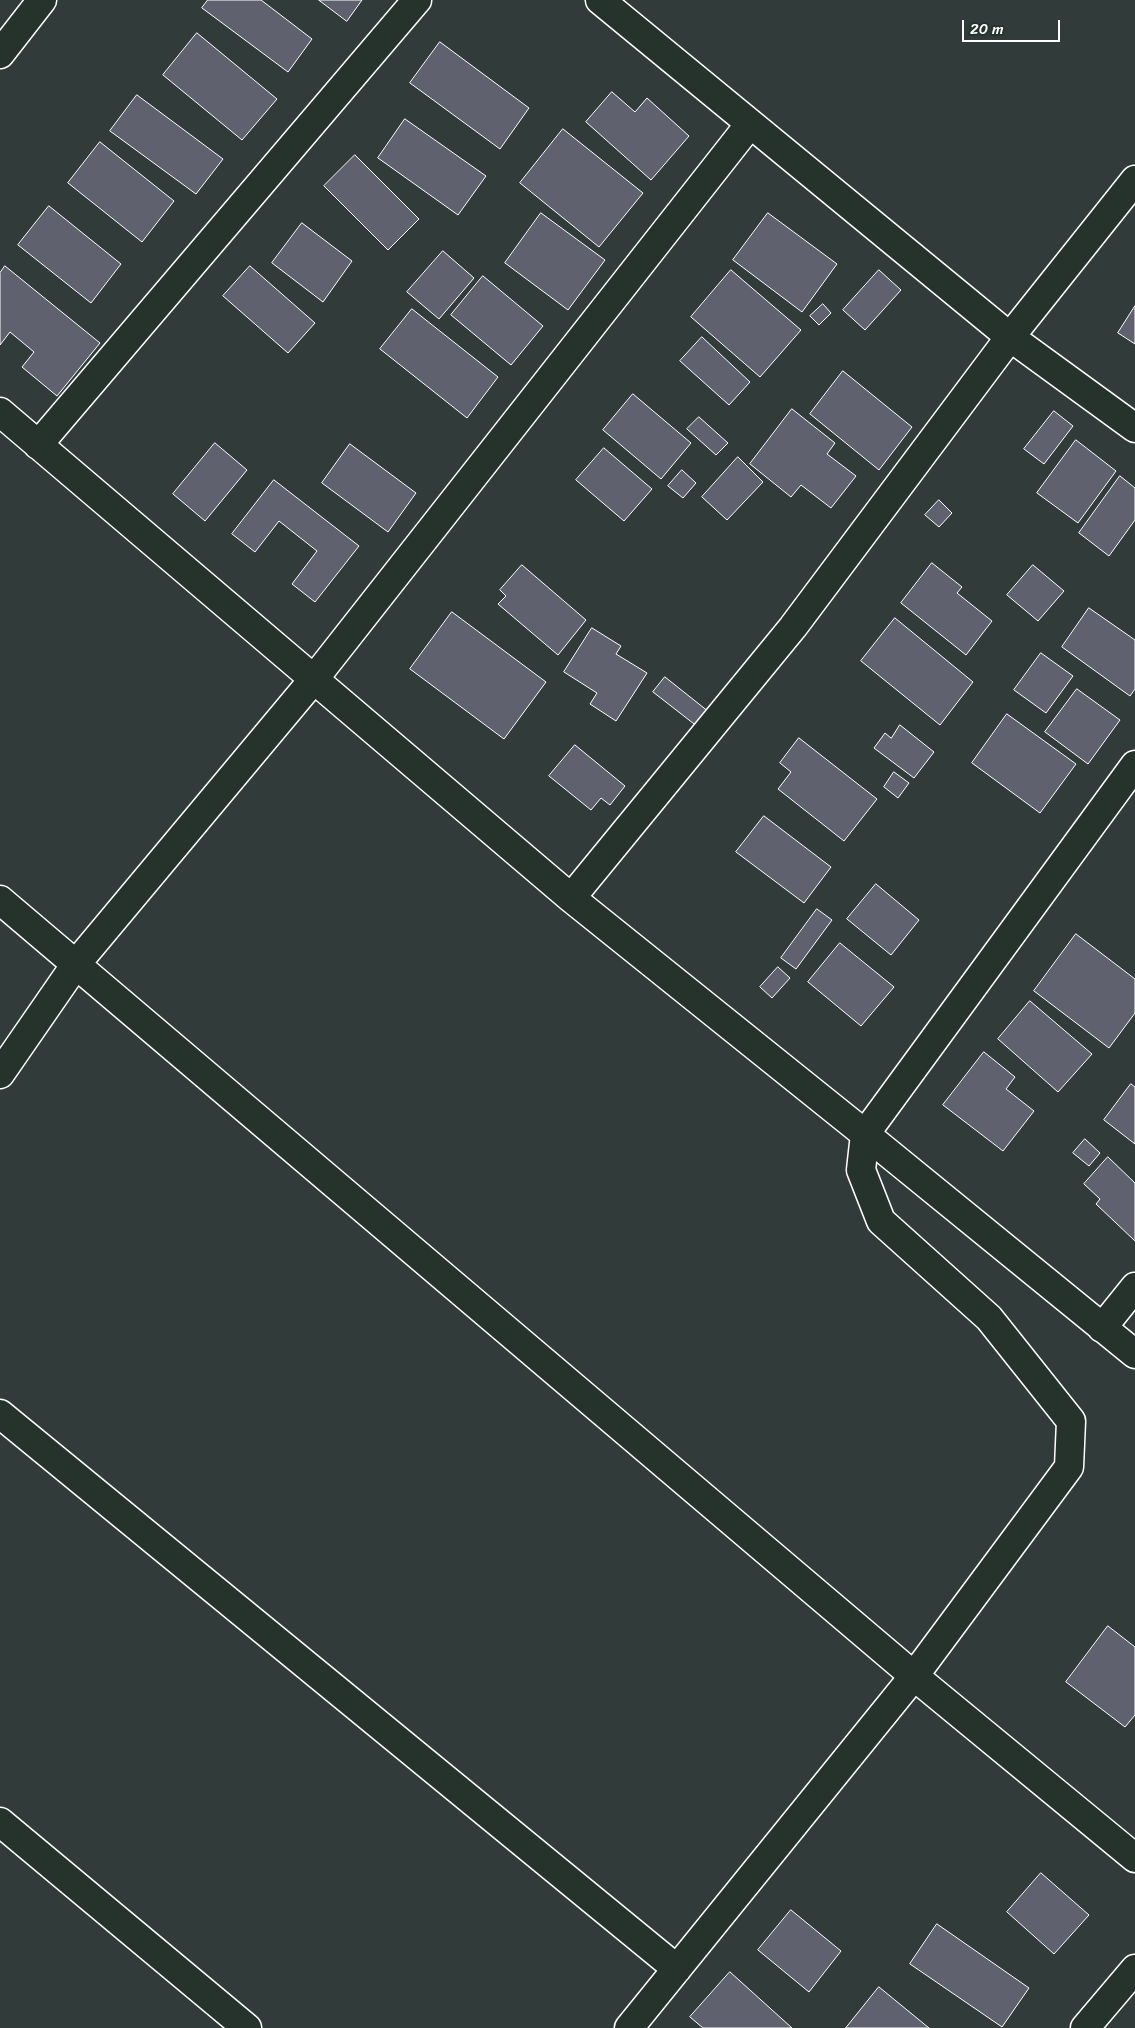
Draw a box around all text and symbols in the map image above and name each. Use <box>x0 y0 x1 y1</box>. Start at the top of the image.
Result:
scale bar <box>965 10 1062 42</box>
text: 20 m <box>970 16 1004 42</box>

